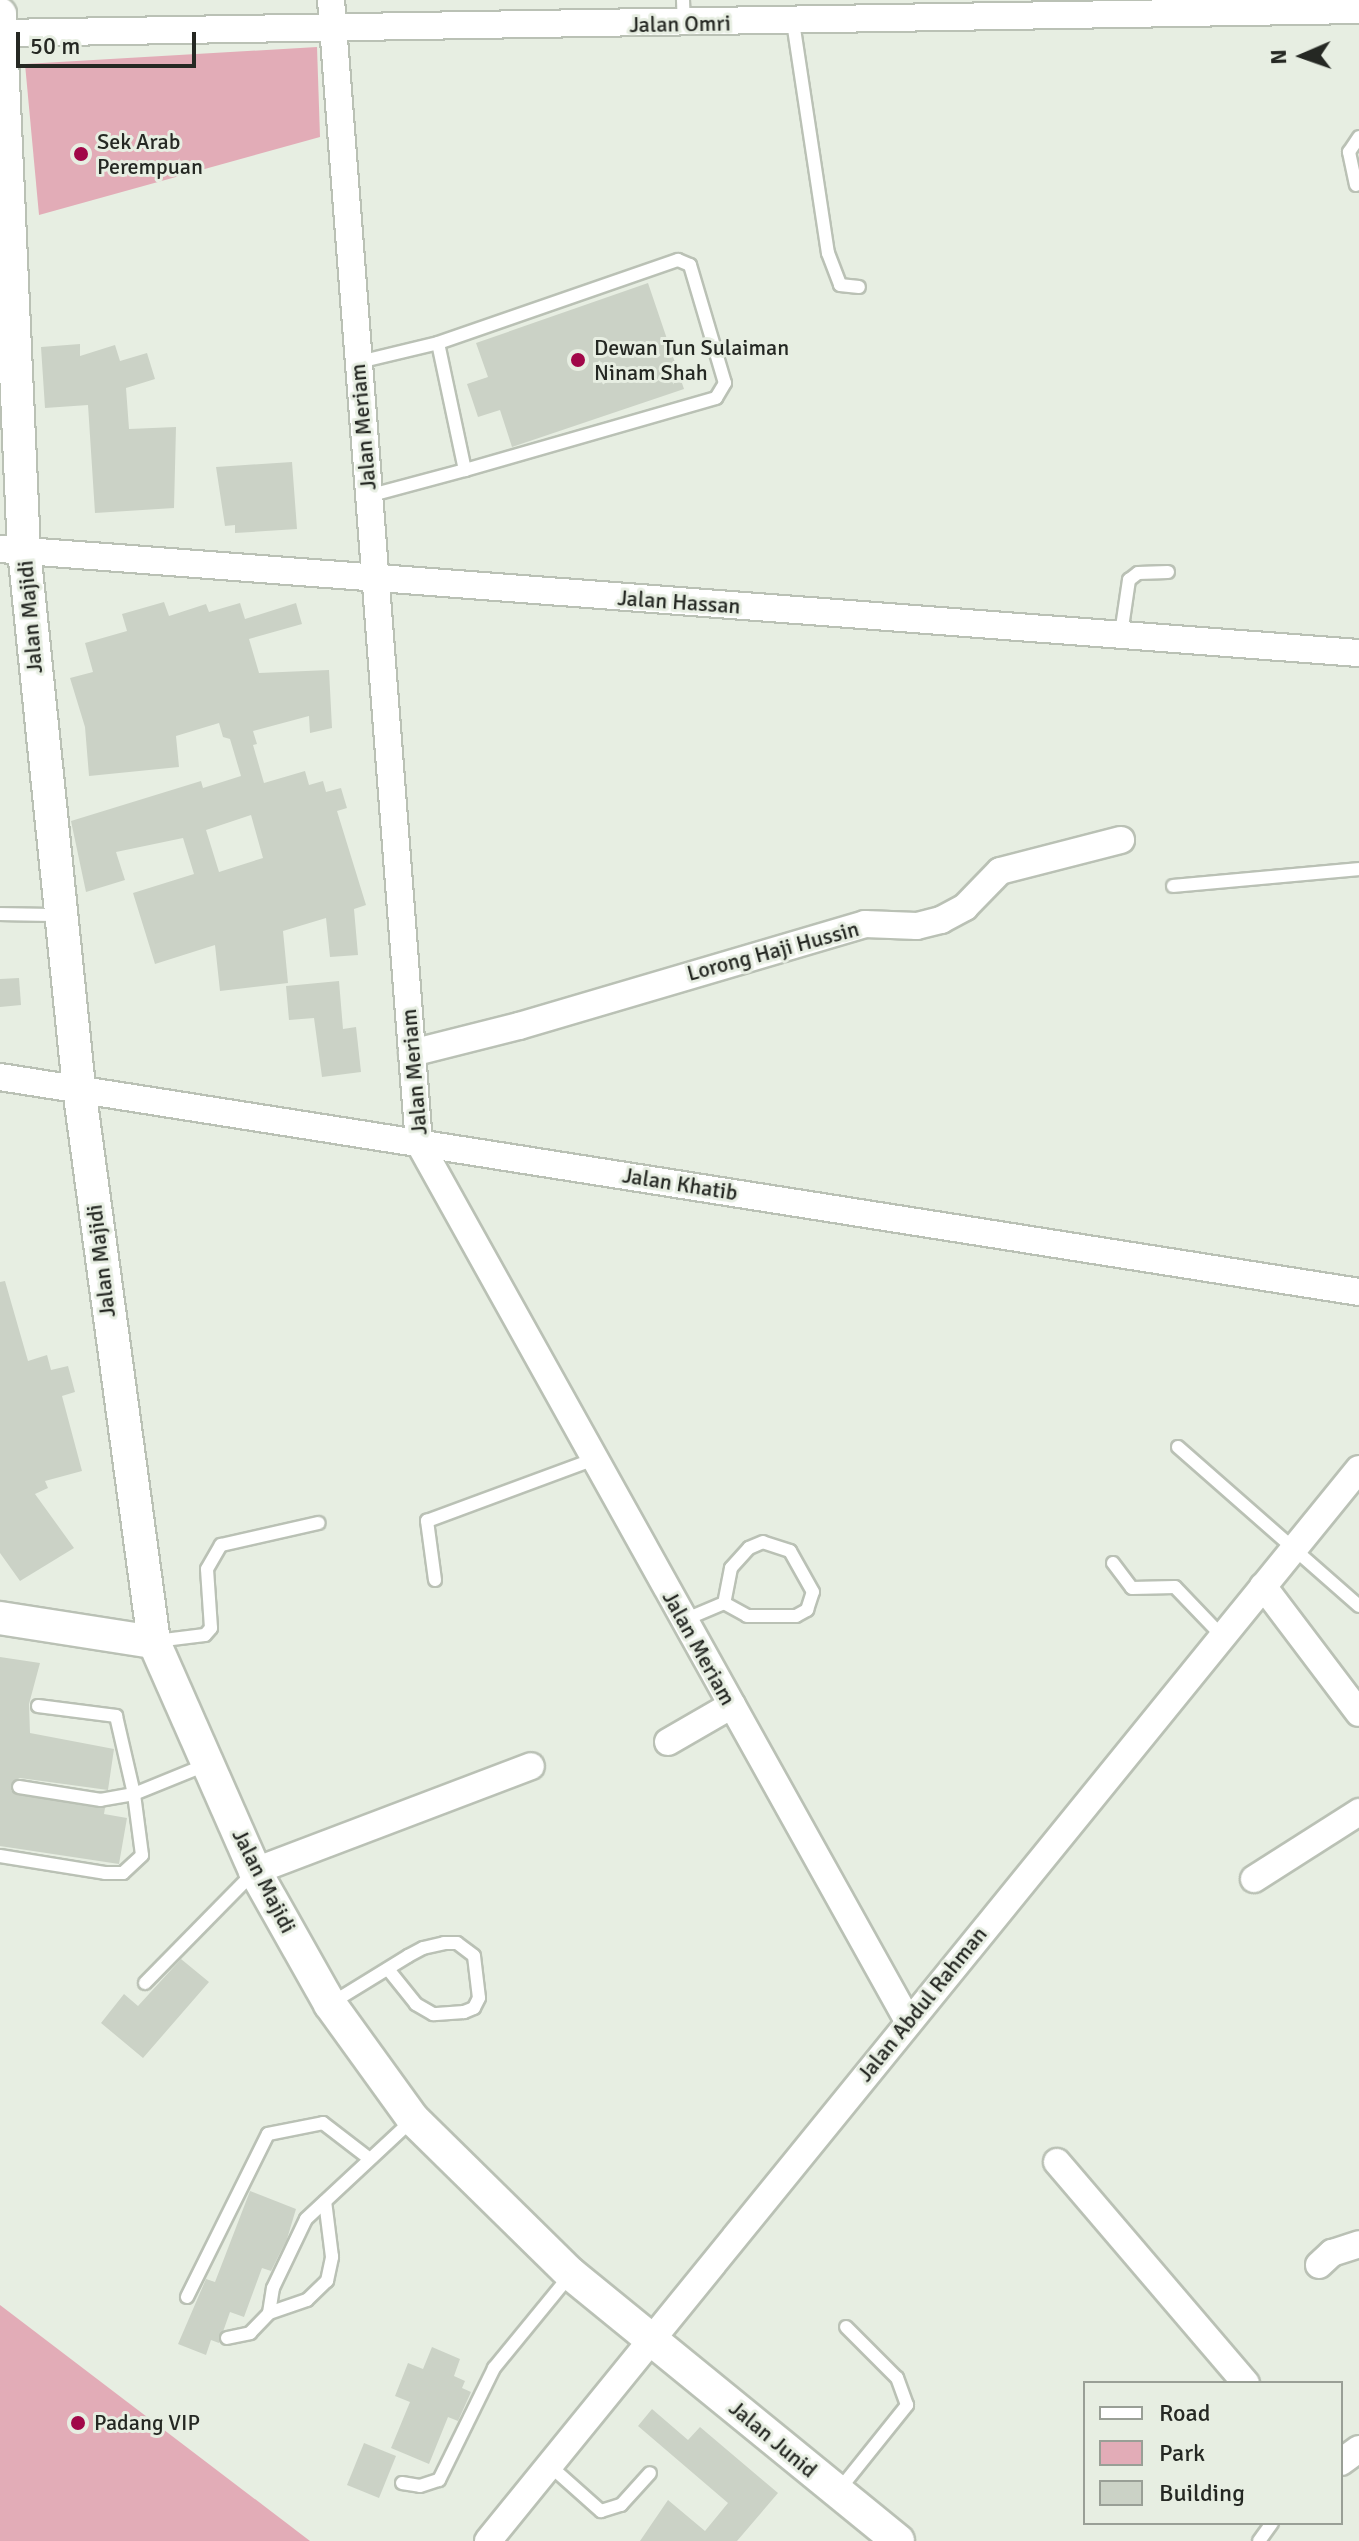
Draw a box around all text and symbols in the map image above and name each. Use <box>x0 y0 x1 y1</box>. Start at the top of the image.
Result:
street label: Jalan Omri <box>629 10 731 38</box>
scale bar <box>20 16 200 66</box>
north arrow <box>1263 16 1343 96</box>
text: 50 m <box>30 31 80 61</box>
text: N <box>1265 49 1292 65</box>
place label: Sek Arab Perempuan <box>97 128 203 180</box>
marker: Sek Arab Perempuan <box>72 145 90 163</box>
place label: Dewan Tun Sulaiman Ninam Shah <box>594 334 789 386</box>
marker: Dewan Tun Sulaiman Ninam Shah <box>569 351 587 369</box>
street label: Jalan Meriam <box>344 363 382 491</box>
street label: Jalan Majidi <box>12 559 48 675</box>
street label: Jalan Hassan <box>617 585 741 619</box>
street label: Lorong Haji Hussin <box>684 915 862 987</box>
street label: Jalan Meriam <box>395 1008 433 1136</box>
street label: Jalan Khatib <box>620 1162 740 1206</box>
street label: Jalan Majidi <box>81 1203 121 1319</box>
street label: Jalan Meriam <box>657 1586 741 1710</box>
street label: Jalan Majidi <box>226 1824 302 1938</box>
street label: Jalan Abdul Rahman <box>851 1921 993 2087</box>
legend <box>1083 2381 1343 2525</box>
street label: Jalan Junid <box>724 2395 822 2483</box>
text: Road <box>1159 2398 1210 2428</box>
place label: Padang VIP <box>94 2410 200 2436</box>
marker: Padang VIP <box>69 2414 87 2432</box>
text: Park <box>1159 2438 1205 2468</box>
text: Building <box>1159 2478 1245 2508</box>

